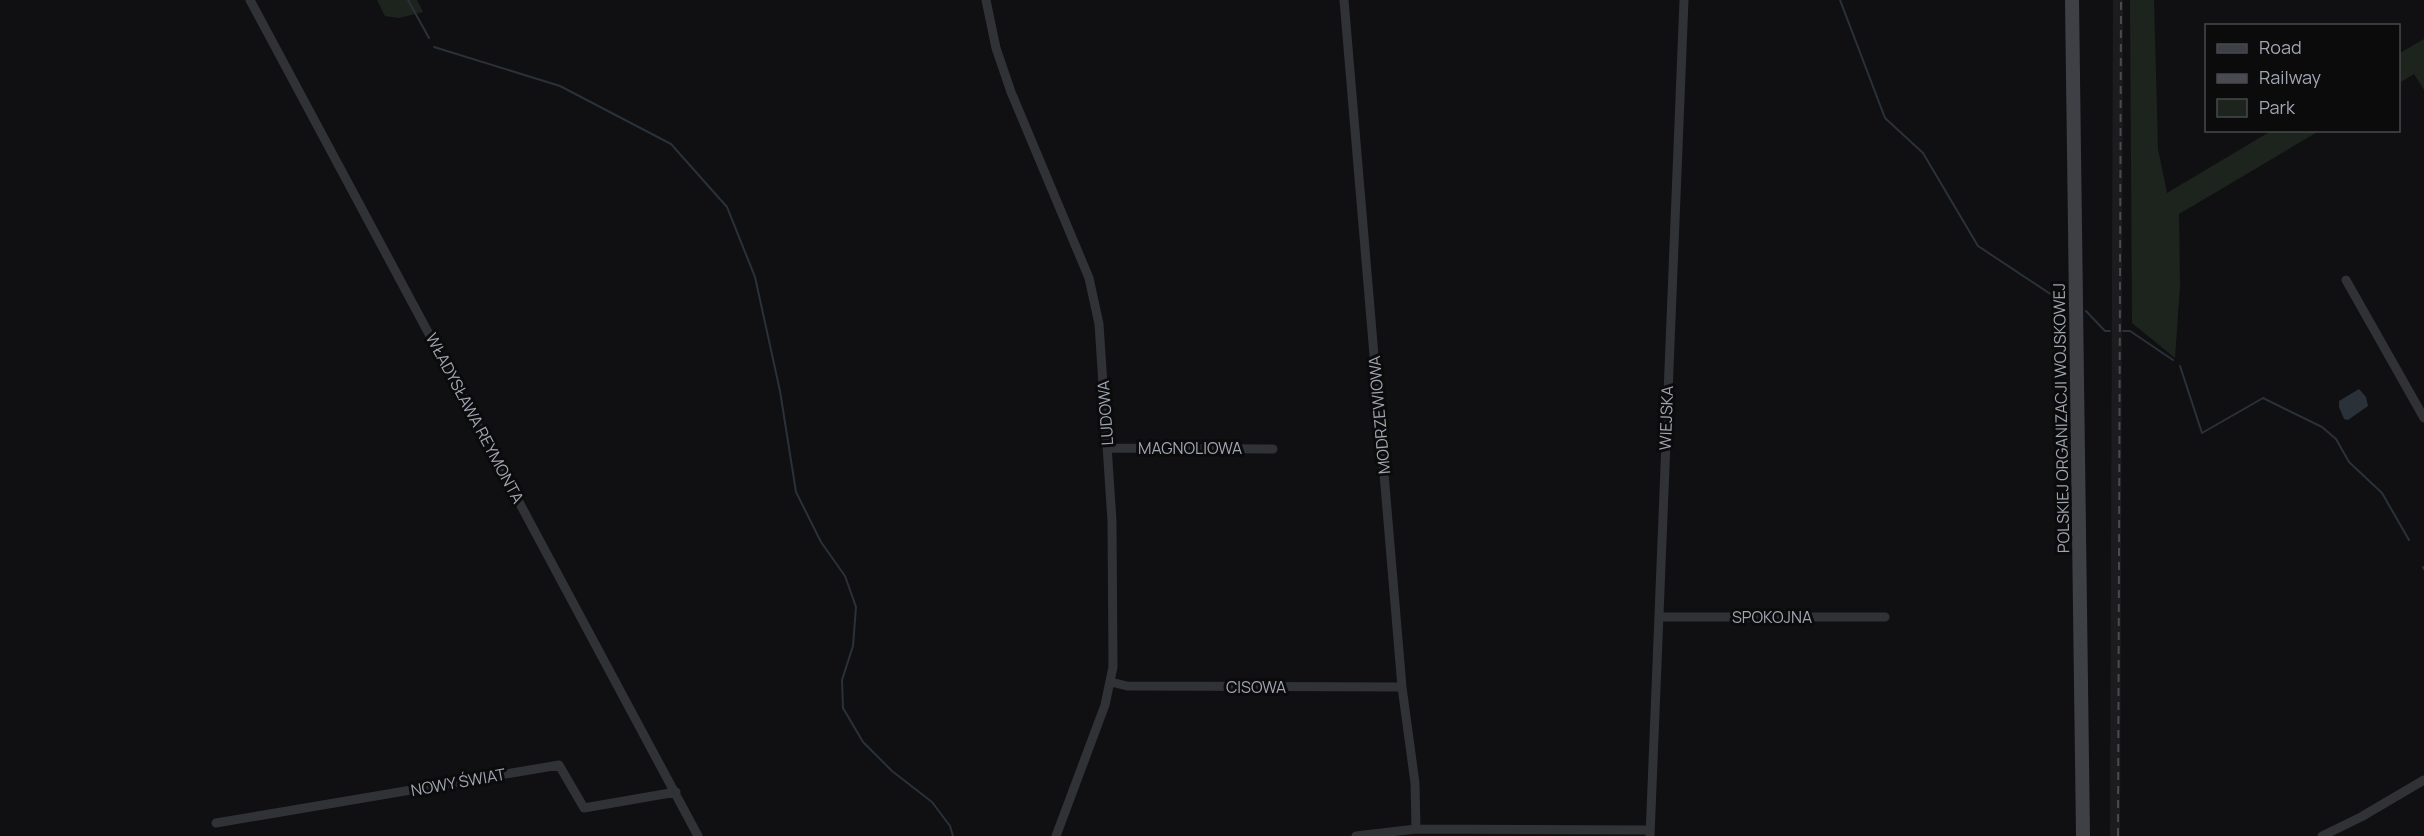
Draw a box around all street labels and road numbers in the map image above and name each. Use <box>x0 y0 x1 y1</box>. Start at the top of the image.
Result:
street label: POLSKIEJ ORGANIZACJI WOJSKOWEJ <box>2048 283 2074 553</box>
street label: WŁADYSŁAWA REYMONTA <box>421 329 529 507</box>
street label: MODRZEWIOWA <box>1363 355 1395 475</box>
street label: LUDOWA <box>1092 380 1118 446</box>
street label: WIEJSKA <box>1654 385 1678 451</box>
street label: MAGNOLIOWA <box>1138 437 1242 459</box>
street label: SPOKOJNA <box>1732 606 1812 628</box>
street label: CISOWA <box>1226 676 1286 698</box>
street label: NOWY ŚWIAT <box>409 763 508 801</box>

